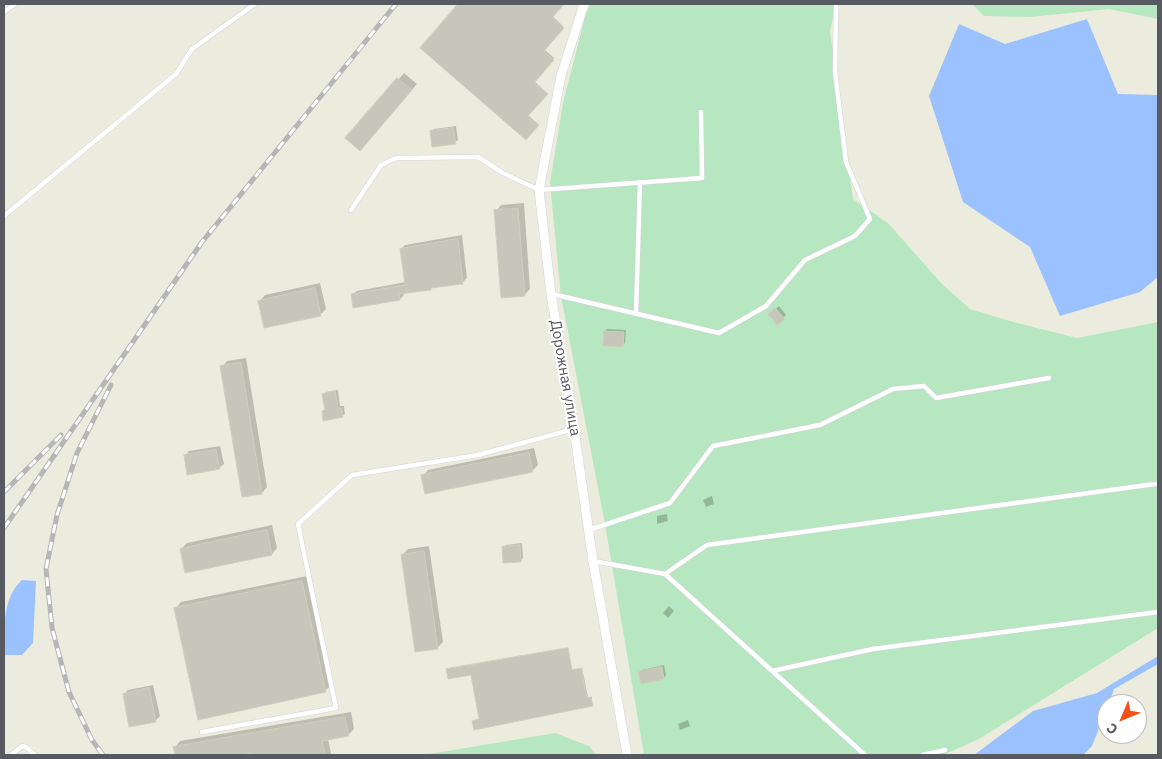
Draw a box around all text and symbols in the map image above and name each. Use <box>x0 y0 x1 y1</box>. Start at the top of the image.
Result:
street label: Дорожная улица <box>546 319 584 437</box>
north arrow <box>1097 694 1147 744</box>
text: С <box>1103 719 1122 738</box>

